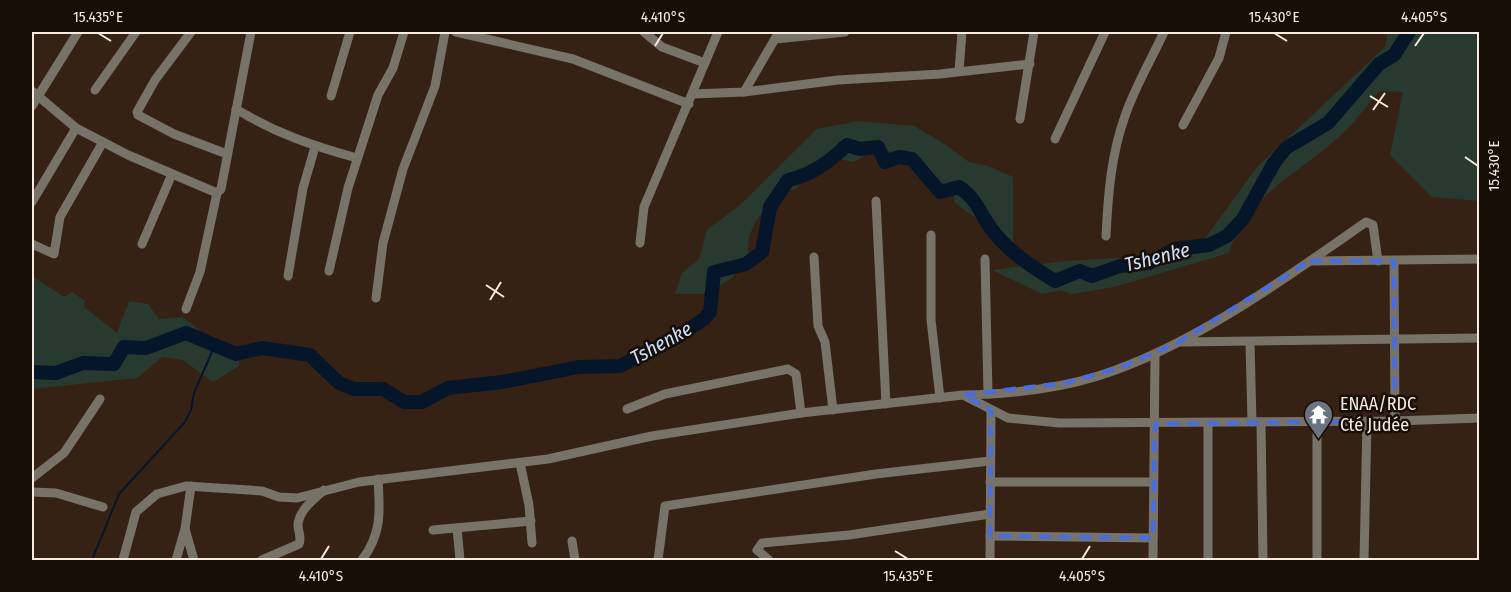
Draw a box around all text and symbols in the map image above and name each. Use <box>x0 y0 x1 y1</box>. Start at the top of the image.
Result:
text: 15.435°E <box>73 8 123 26</box>
text: 4.410°S <box>641 8 685 26</box>
text: 15.430°E <box>1248 8 1300 26</box>
text: 4.405°S <box>1401 8 1447 26</box>
text: 15.430°E <box>1485 140 1503 192</box>
water label: Tshenke <box>1122 237 1193 277</box>
water label: Tshenke <box>626 316 696 370</box>
place label: ENAA/RDC Cté Judée <box>1340 393 1416 436</box>
temple icon: ENAA/RDC Cté Judée <box>1303 398 1335 440</box>
text: 4.410°S <box>299 567 343 585</box>
text: 15.435°E <box>883 567 933 585</box>
text: 4.405°S <box>1059 567 1105 585</box>

